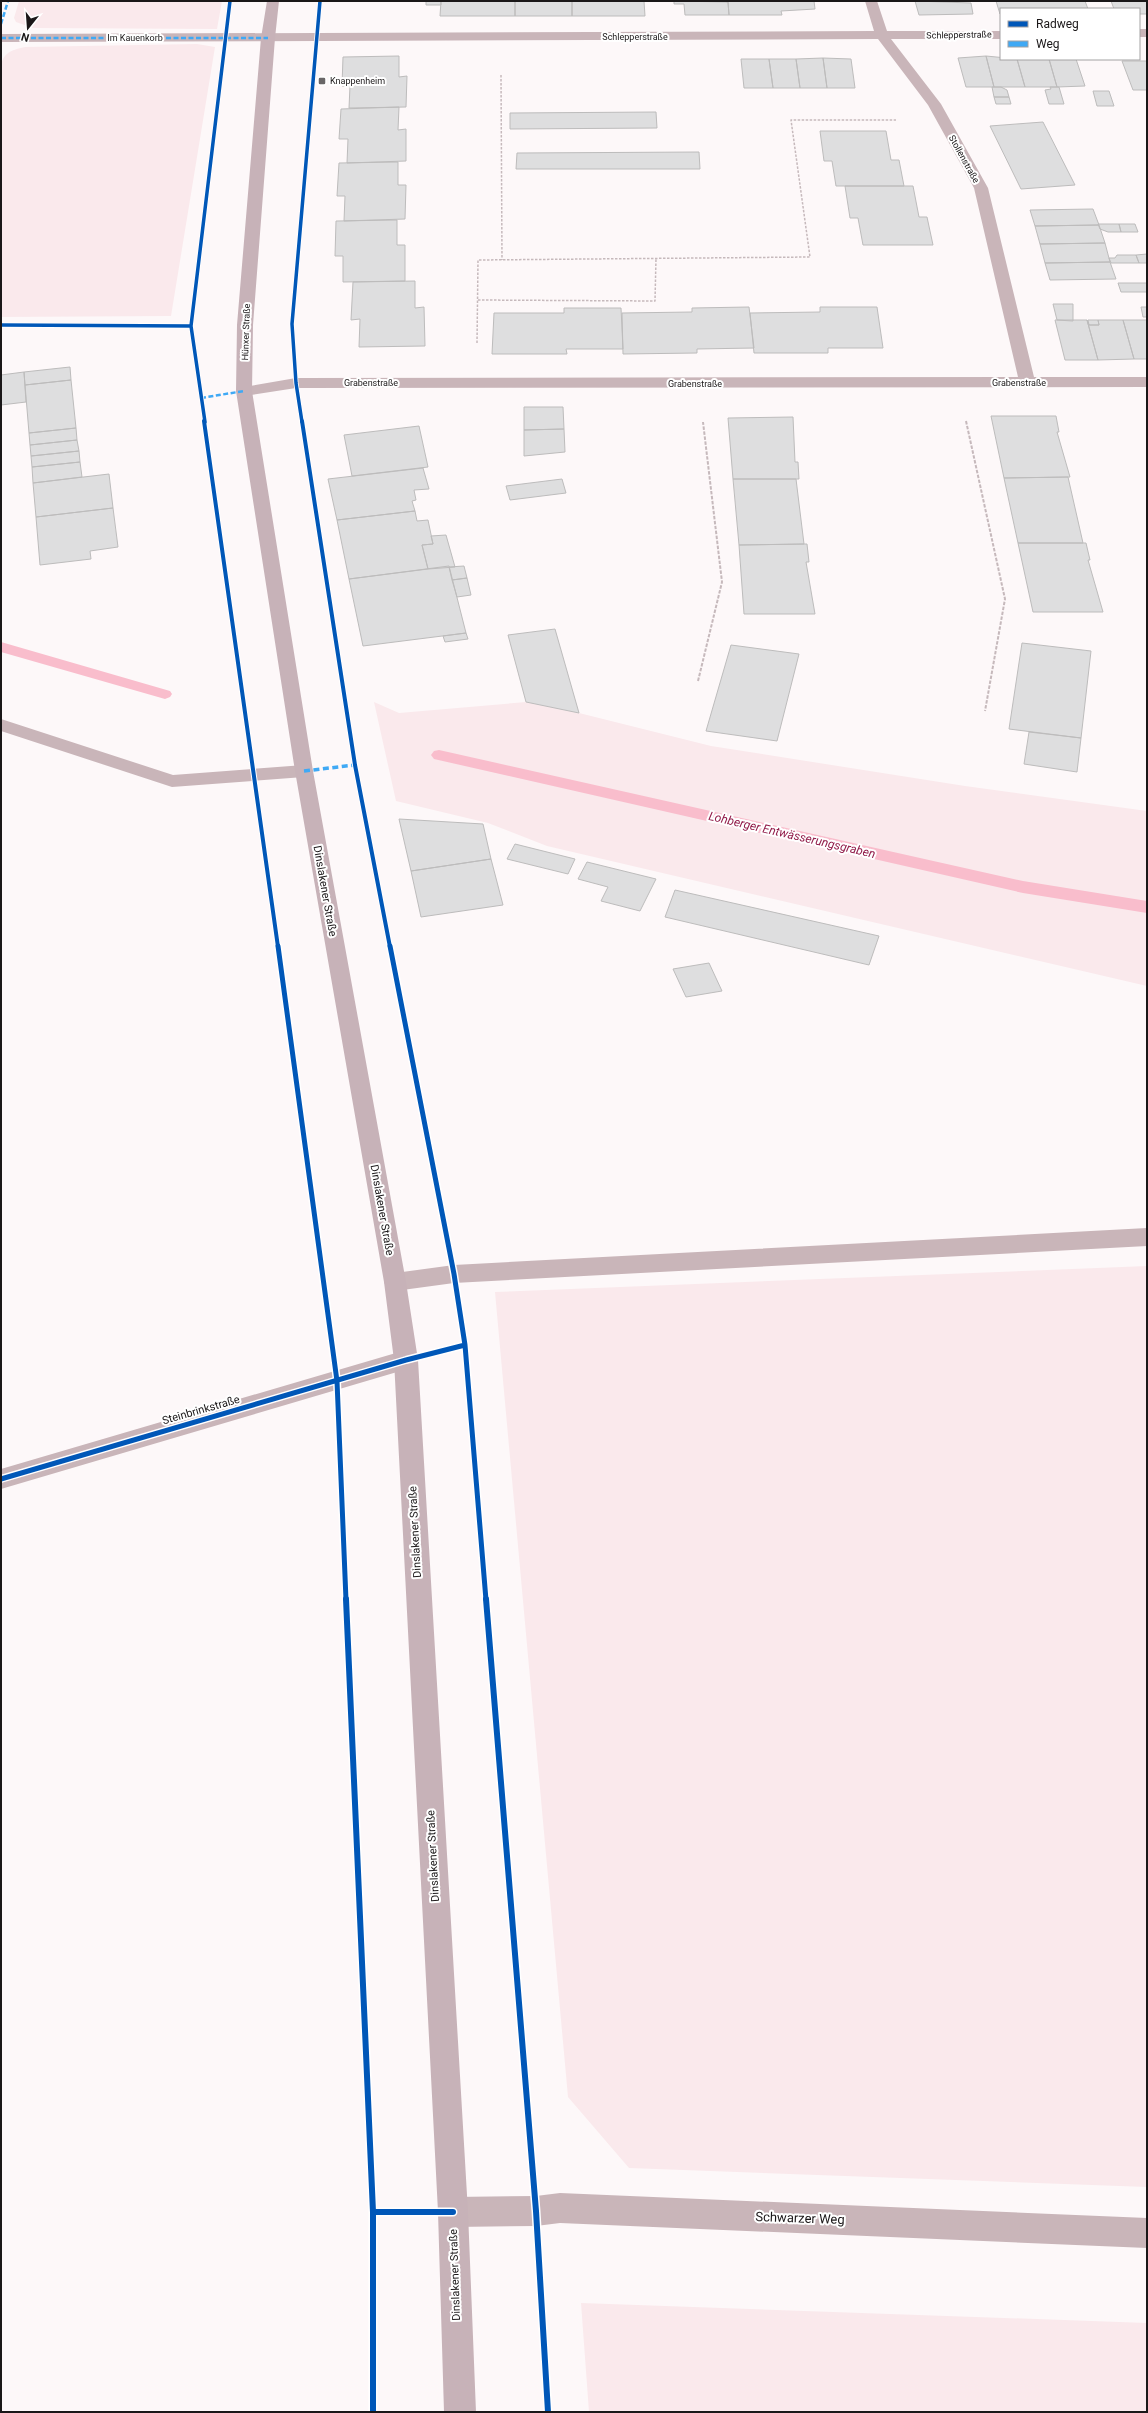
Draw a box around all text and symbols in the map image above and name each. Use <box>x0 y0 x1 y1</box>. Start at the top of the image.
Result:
north arrow <box>8 8 48 48</box>
legend <box>1000 8 1140 60</box>
text: Radweg <box>1036 17 1079 31</box>
street label: Schlepperstraße <box>926 29 992 41</box>
text: N <box>19 30 31 44</box>
street label: Schlepperstraße <box>602 32 668 42</box>
street label: Im Kauenkorb <box>107 33 163 43</box>
text: Weg <box>1036 37 1060 51</box>
marker: Knappenheim <box>317 76 327 86</box>
place label: Knappenheim <box>330 76 385 86</box>
street label: Stollenstraße <box>947 133 981 185</box>
street label: Hünxer Straße <box>240 303 252 361</box>
street label: Grabenstraße <box>344 378 398 388</box>
street label: Grabenstraße <box>992 378 1046 388</box>
street label: Grabenstraße <box>668 379 722 389</box>
water label: Lohberger Entwässerungsgraben <box>707 809 877 861</box>
street label: Dinslakener Straße <box>311 845 339 938</box>
street label: Dinslakener Straße <box>368 1164 396 1257</box>
street label: Steinbrinkstraße <box>161 1393 241 1427</box>
street label: Dinslakener Straße <box>406 1486 424 1578</box>
street label: Dinslakener Straße <box>424 1810 442 1902</box>
street label: Schwarzer Weg <box>755 2209 845 2227</box>
street label: Dinslakener Straße <box>447 2229 463 2321</box>

